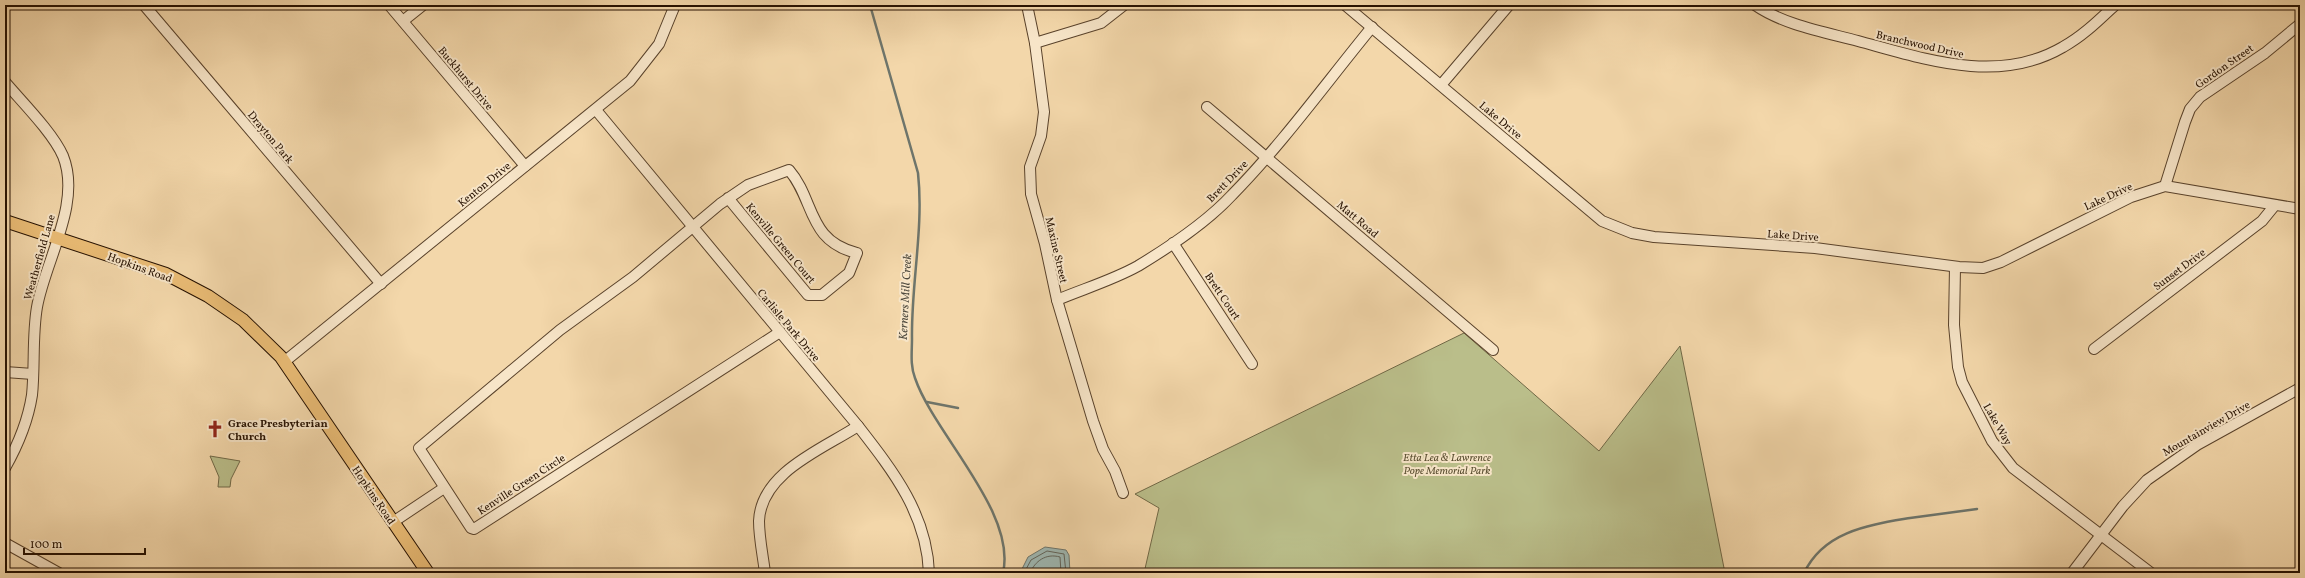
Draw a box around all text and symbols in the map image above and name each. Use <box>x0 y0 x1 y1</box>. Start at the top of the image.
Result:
street label: Branchwood Drive <box>1874 28 1965 63</box>
street label: Gordon Street <box>2193 41 2257 93</box>
street label: Buckhurst Drive <box>434 44 496 114</box>
street label: Lake Drive <box>1475 99 1525 144</box>
street label: Drayton Park <box>243 108 296 168</box>
street label: Brett Drive <box>1204 158 1252 206</box>
street label: Kenton Drive <box>455 159 515 211</box>
street label: Lake Drive <box>2082 180 2135 215</box>
street label: Matt Road <box>1333 198 1381 242</box>
street label: Kenville Green Court <box>742 200 818 288</box>
street label: Weatherfield Lane <box>21 213 60 302</box>
street label: Maxine Street <box>1041 216 1070 285</box>
street label: Lake Drive <box>1767 227 1819 246</box>
street label: Sunset Drive <box>2151 246 2209 295</box>
street label: Hopkins Road <box>105 250 174 287</box>
water label: Kerners Mill Creek <box>896 253 916 340</box>
street label: Brett Court <box>1200 270 1243 324</box>
street label: Carlisle Park Drive <box>753 286 823 366</box>
street label: Mountainview Drive <box>2160 398 2253 461</box>
street label: Lake Way <box>1979 401 2015 448</box>
place label: Grace Presbyterian Church <box>228 417 328 445</box>
church icon: Grace Presbyterian Church <box>205 419 225 439</box>
street label: Kenville Green Circle <box>475 451 568 519</box>
park label: Etta Lea & Lawrence Pope Memorial Park <box>1403 451 1491 479</box>
street label: Hopkins Road <box>348 463 398 528</box>
scale bar <box>24 530 145 556</box>
text: 100 m <box>30 537 63 553</box>

